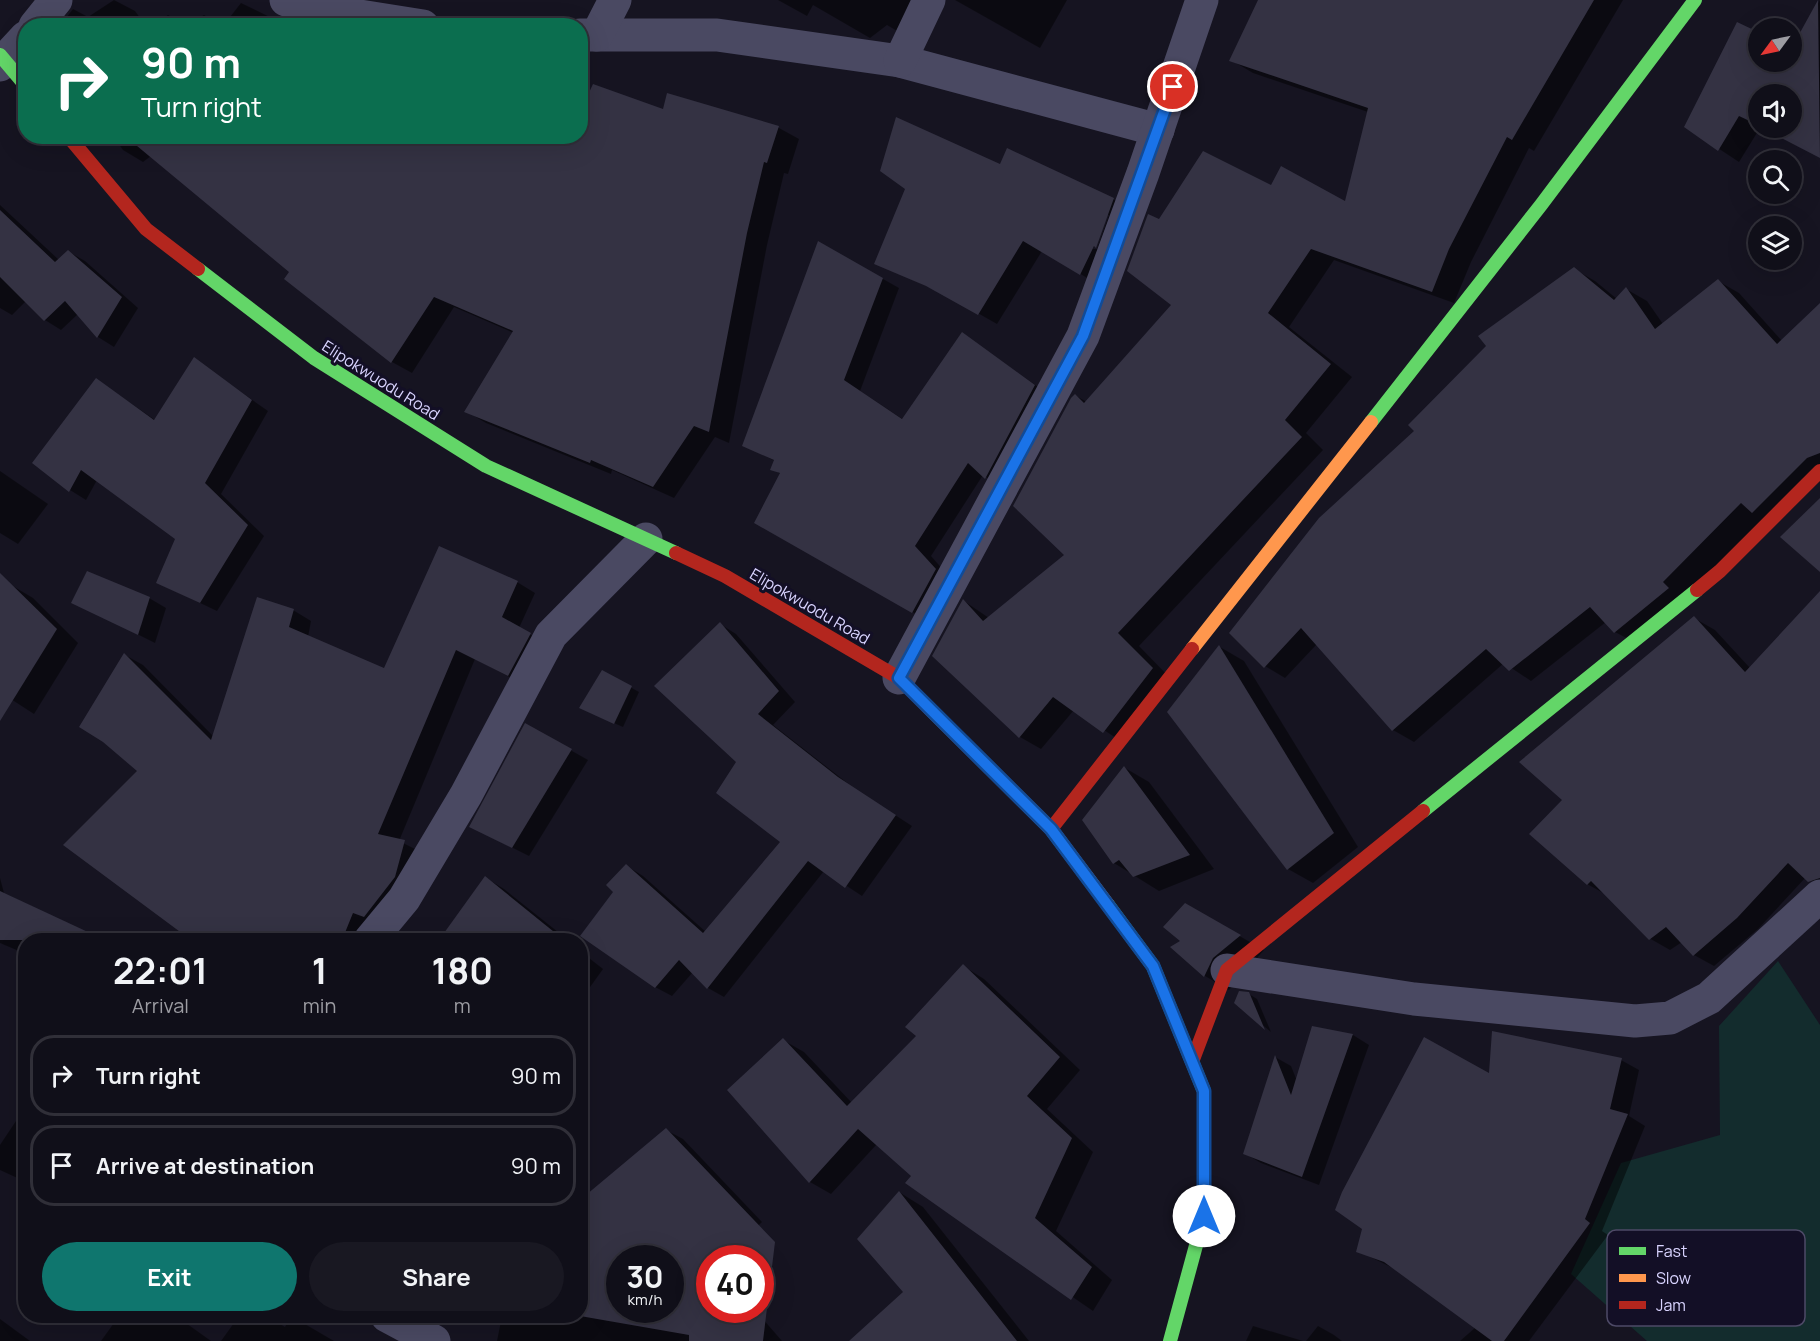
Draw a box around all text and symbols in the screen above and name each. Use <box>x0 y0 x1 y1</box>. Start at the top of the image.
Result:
north arrow <box>1748 18 1802 72</box>
map controls <box>1748 18 1802 270</box>
text: 90 m <box>141 33 241 91</box>
icon: right <box>42 42 120 120</box>
pin <box>1147 61 1198 112</box>
icon: arrive <box>1156 70 1189 103</box>
button: sound <box>1748 84 1802 138</box>
text: Turn right <box>141 88 262 125</box>
button: search <box>1748 150 1802 204</box>
button: layers <box>1748 216 1802 270</box>
street label: Elipokwuodu Road <box>318 335 444 425</box>
street label: Elipokwuodu Road <box>746 563 874 649</box>
text: 22:01 <box>113 946 208 995</box>
text: 1 <box>312 946 327 995</box>
text: 180 <box>431 946 493 995</box>
text: Arrival <box>132 992 189 1019</box>
text: min <box>303 992 336 1019</box>
text: m <box>454 992 471 1019</box>
icon: right <box>45 1059 78 1092</box>
text: Turn right <box>96 1061 201 1091</box>
text: 90 m <box>511 1061 561 1091</box>
icon: arrive <box>45 1149 78 1182</box>
text: Arrive at destination <box>96 1151 314 1181</box>
text: 90 m <box>511 1151 561 1181</box>
position arrow <box>1172 1184 1236 1248</box>
legend <box>1607 1230 1805 1326</box>
text: Fast <box>1656 1240 1687 1262</box>
button: Exit <box>42 1242 297 1311</box>
button: Share <box>309 1242 564 1311</box>
speed limit sign: 40 <box>696 1245 774 1323</box>
text: 30 <box>626 1256 664 1297</box>
text: Slow <box>1656 1267 1691 1289</box>
text: km/h <box>628 1289 662 1310</box>
text: Jam <box>1656 1294 1686 1316</box>

